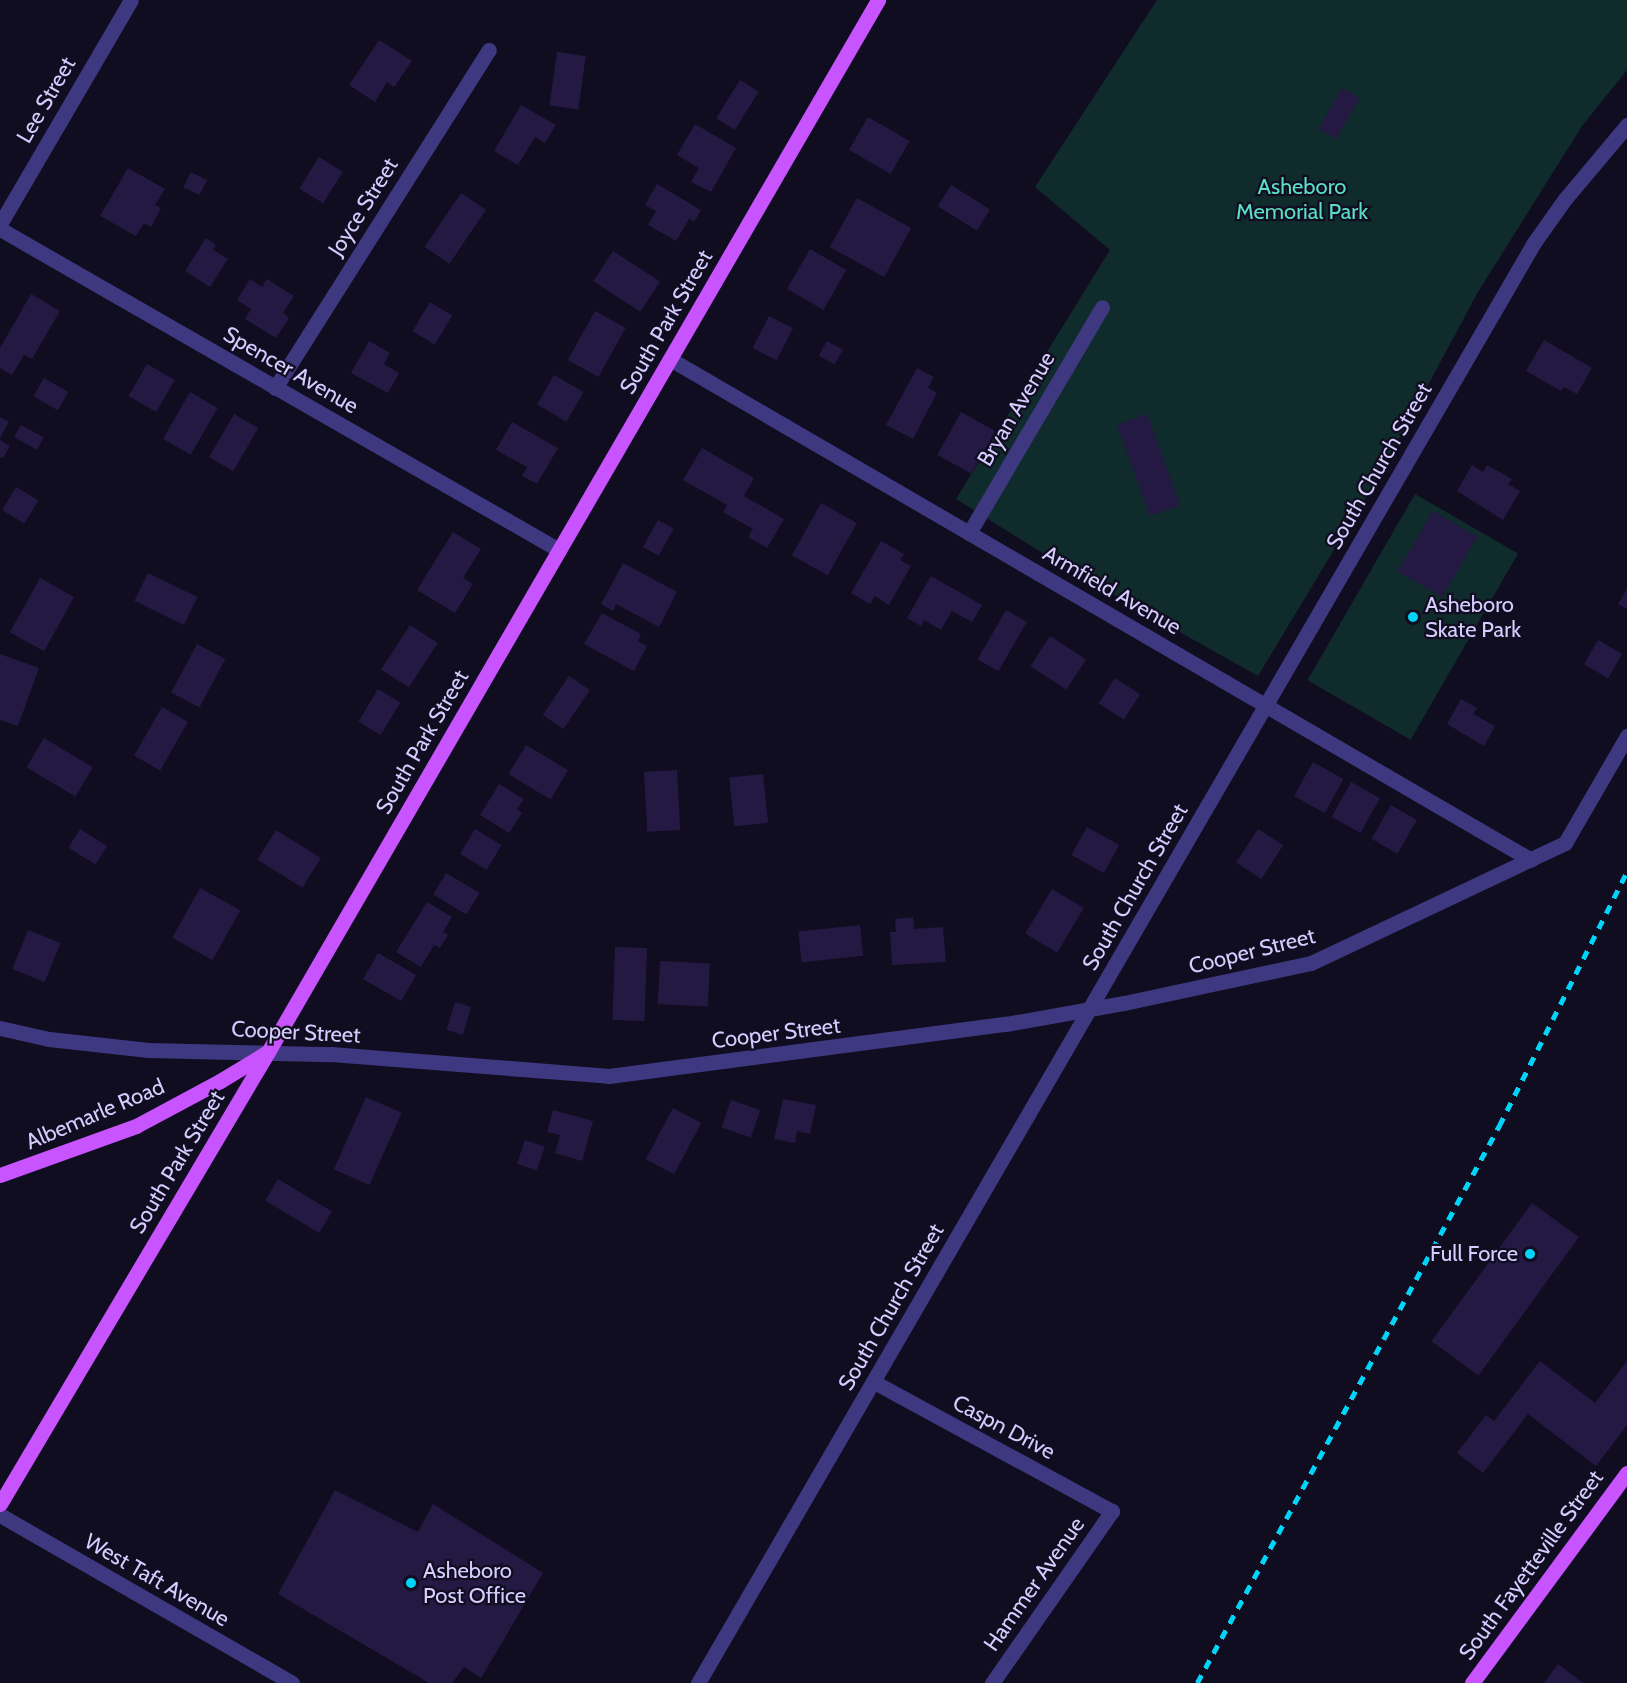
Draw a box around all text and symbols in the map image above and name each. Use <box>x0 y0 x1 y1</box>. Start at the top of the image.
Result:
street label: Lee Street <box>11 52 81 148</box>
street label: Joyce Street <box>322 153 404 261</box>
park label: Asheboro Memorial Park <box>1236 173 1368 224</box>
street label: South Park Street <box>614 245 718 399</box>
street label: Spencer Avenue <box>219 321 363 419</box>
street label: Bryan Avenue <box>972 347 1060 471</box>
street label: South Church Street <box>1321 378 1437 554</box>
street label: Armfield Avenue <box>1038 540 1186 640</box>
place label: Asheboro Skate Park <box>1425 591 1521 642</box>
marker: Asheboro Skate Park <box>1406 610 1420 624</box>
street label: South Park Street <box>370 665 474 819</box>
street label: South Church Street <box>1077 799 1193 975</box>
street label: Cooper Street <box>1186 923 1318 979</box>
street label: Cooper Street <box>710 1012 842 1054</box>
street label: Cooper Street <box>231 1015 361 1049</box>
street label: Albemarle Road <box>22 1073 168 1155</box>
street label: South Park Street <box>124 1086 230 1238</box>
street label: South Church Street <box>833 1219 949 1395</box>
place label: Full Force <box>1430 1241 1518 1267</box>
marker: Full Force <box>1523 1247 1537 1261</box>
street label: Caspn Drive <box>948 1389 1060 1465</box>
street label: South Fayetteville Street <box>1453 1465 1609 1665</box>
street label: Hammer Avenue <box>978 1512 1090 1656</box>
street label: West Taft Avenue <box>80 1528 234 1632</box>
place label: Asheboro Post Office <box>423 1557 526 1609</box>
marker: Asheboro Post Office <box>404 1576 418 1590</box>

